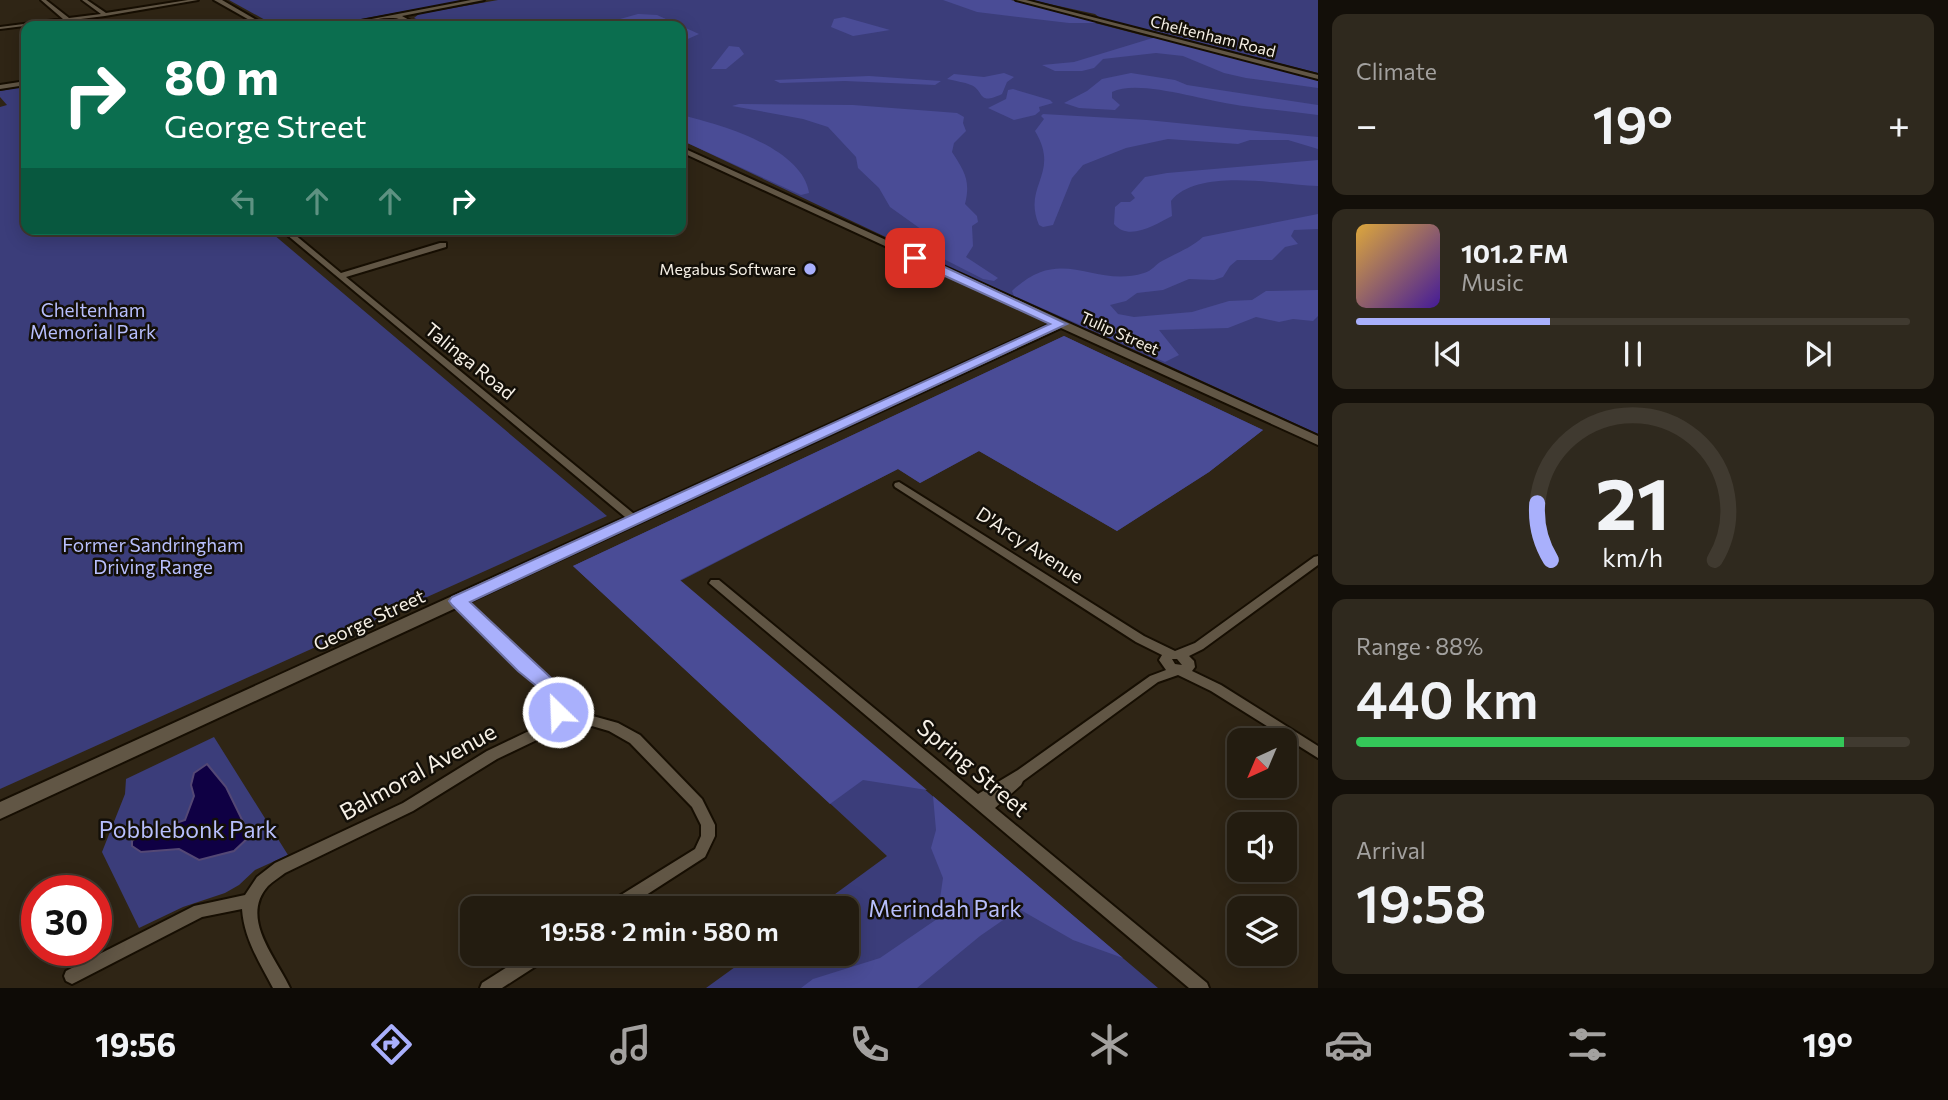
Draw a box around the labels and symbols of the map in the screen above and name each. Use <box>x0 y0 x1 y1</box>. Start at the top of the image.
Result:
street label: Cheltenham Road <box>1148 11 1278 60</box>
pin <box>885 228 945 288</box>
place label: Megabus Software <box>659 259 796 278</box>
marker: Megabus Software <box>802 261 818 277</box>
park label: Cheltenham Memorial Park <box>30 298 156 343</box>
street label: Tulip Street <box>1078 307 1163 358</box>
street label: Talinga Road <box>421 317 520 404</box>
street label: D'Arcy Avenue <box>972 501 1088 588</box>
park label: Former Sandringham Driving Range <box>62 533 244 578</box>
street label: George Street <box>309 584 428 655</box>
position arrow <box>521 675 595 749</box>
street label: Spring Street <box>912 712 1035 822</box>
street label: Balmoral Avenue <box>334 717 501 826</box>
north arrow <box>1227 728 1297 798</box>
park label: Pobblebonk Park <box>99 815 278 843</box>
speed limit sign: 30 <box>21 875 112 966</box>
park label: Merindah Park <box>868 894 1022 922</box>

